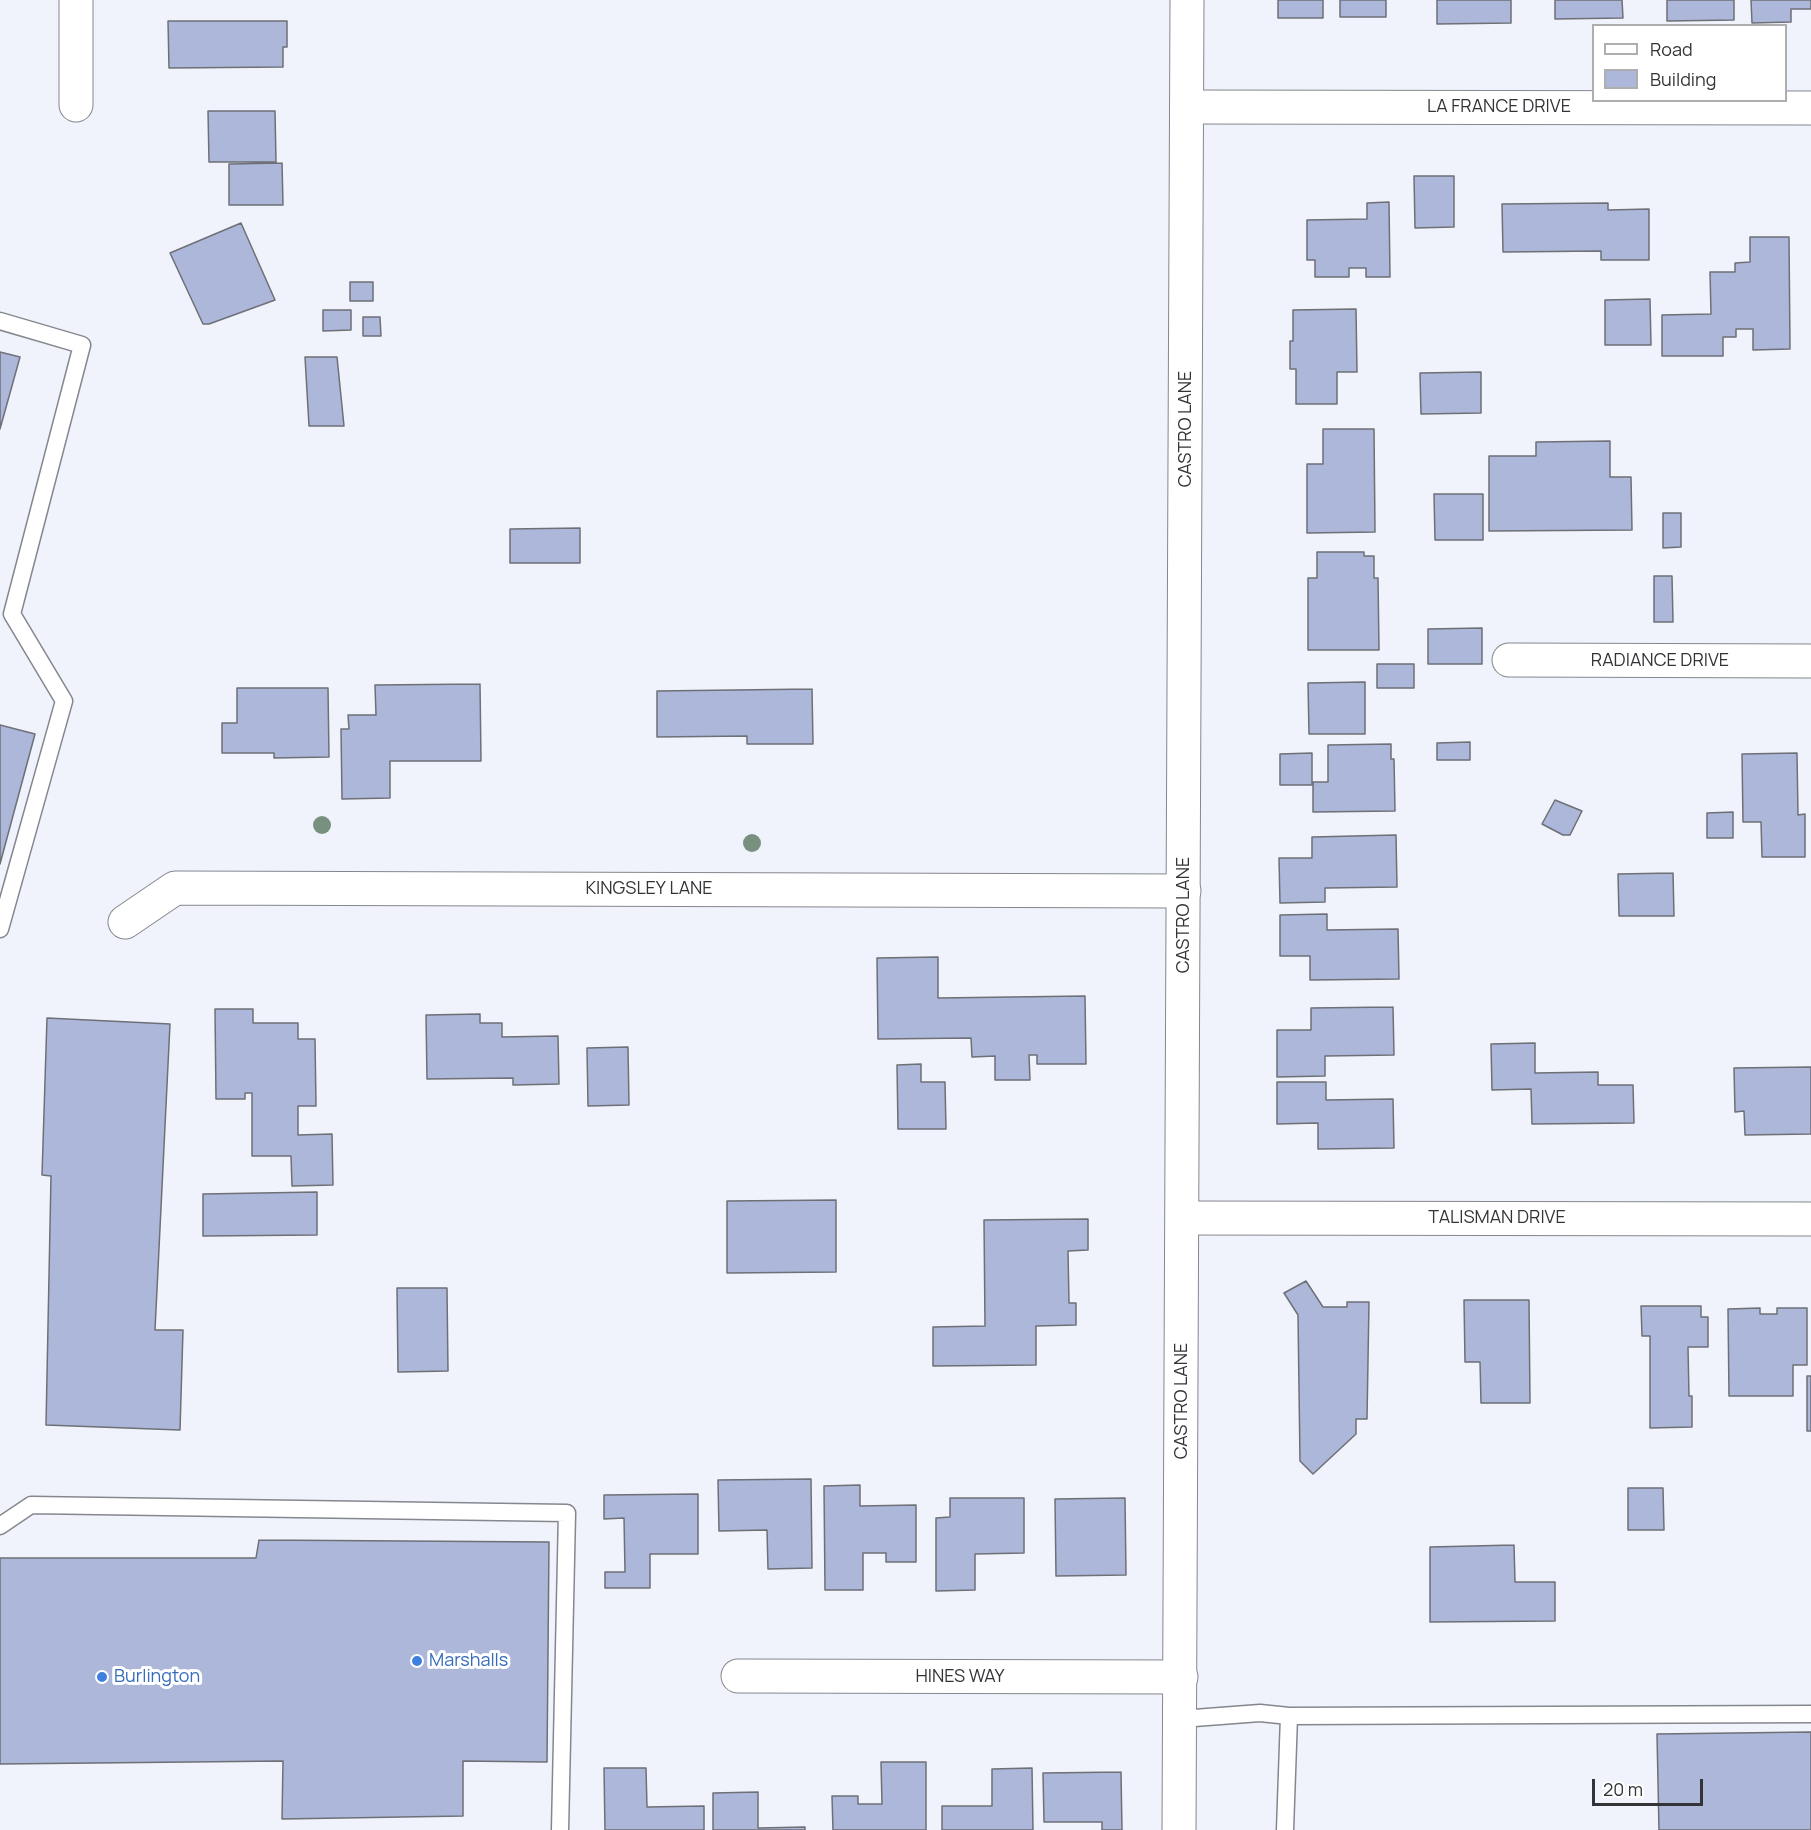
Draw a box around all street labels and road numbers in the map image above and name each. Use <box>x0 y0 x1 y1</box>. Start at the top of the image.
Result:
street label: LA FRANCE DRIVE <box>1427 96 1571 118</box>
street label: CASTRO LANE <box>1175 371 1197 487</box>
street label: RADIANCE DRIVE <box>1591 650 1729 672</box>
street label: CASTRO LANE <box>1173 857 1195 973</box>
street label: KINGSLEY LANE <box>585 878 713 900</box>
street label: TALISMAN DRIVE <box>1428 1207 1566 1229</box>
street label: CASTRO LANE <box>1171 1343 1193 1459</box>
street label: HINES WAY <box>915 1666 1005 1688</box>

